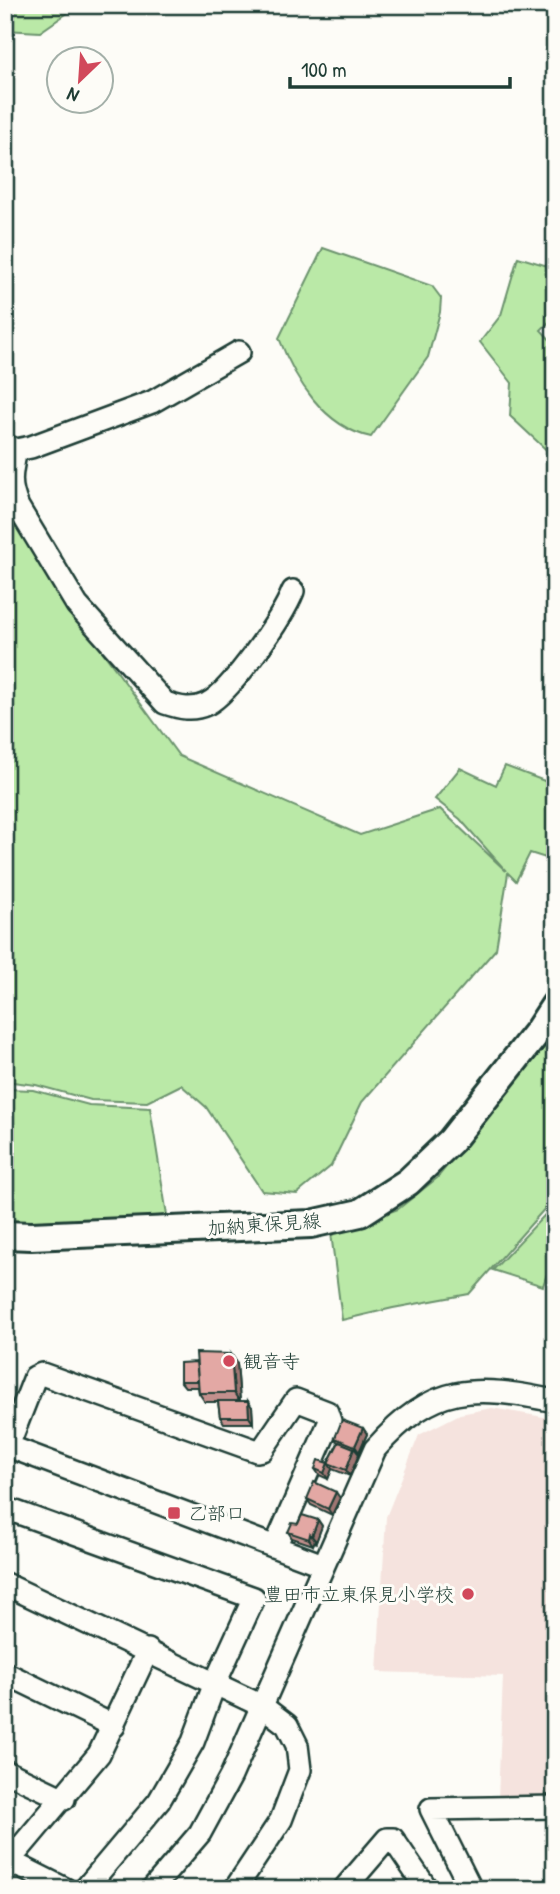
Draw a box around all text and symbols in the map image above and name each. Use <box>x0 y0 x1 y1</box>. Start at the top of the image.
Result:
north arrow <box>46 46 116 116</box>
scale bar <box>290 46 511 90</box>
text: 100 m <box>301 55 347 84</box>
text: N <box>63 81 83 109</box>
street label: 加納東保見線 <box>206 1207 322 1241</box>
place label: 観音寺 <box>243 1348 300 1374</box>
marker: 観音寺 <box>221 1353 237 1369</box>
place label: 乙部口 <box>188 1500 245 1526</box>
marker: 乙部口 <box>166 1505 182 1521</box>
place label: 豊田市立東保見小学校 <box>264 1581 454 1607</box>
marker: 豊田市立東保見小学校 <box>460 1586 476 1602</box>

